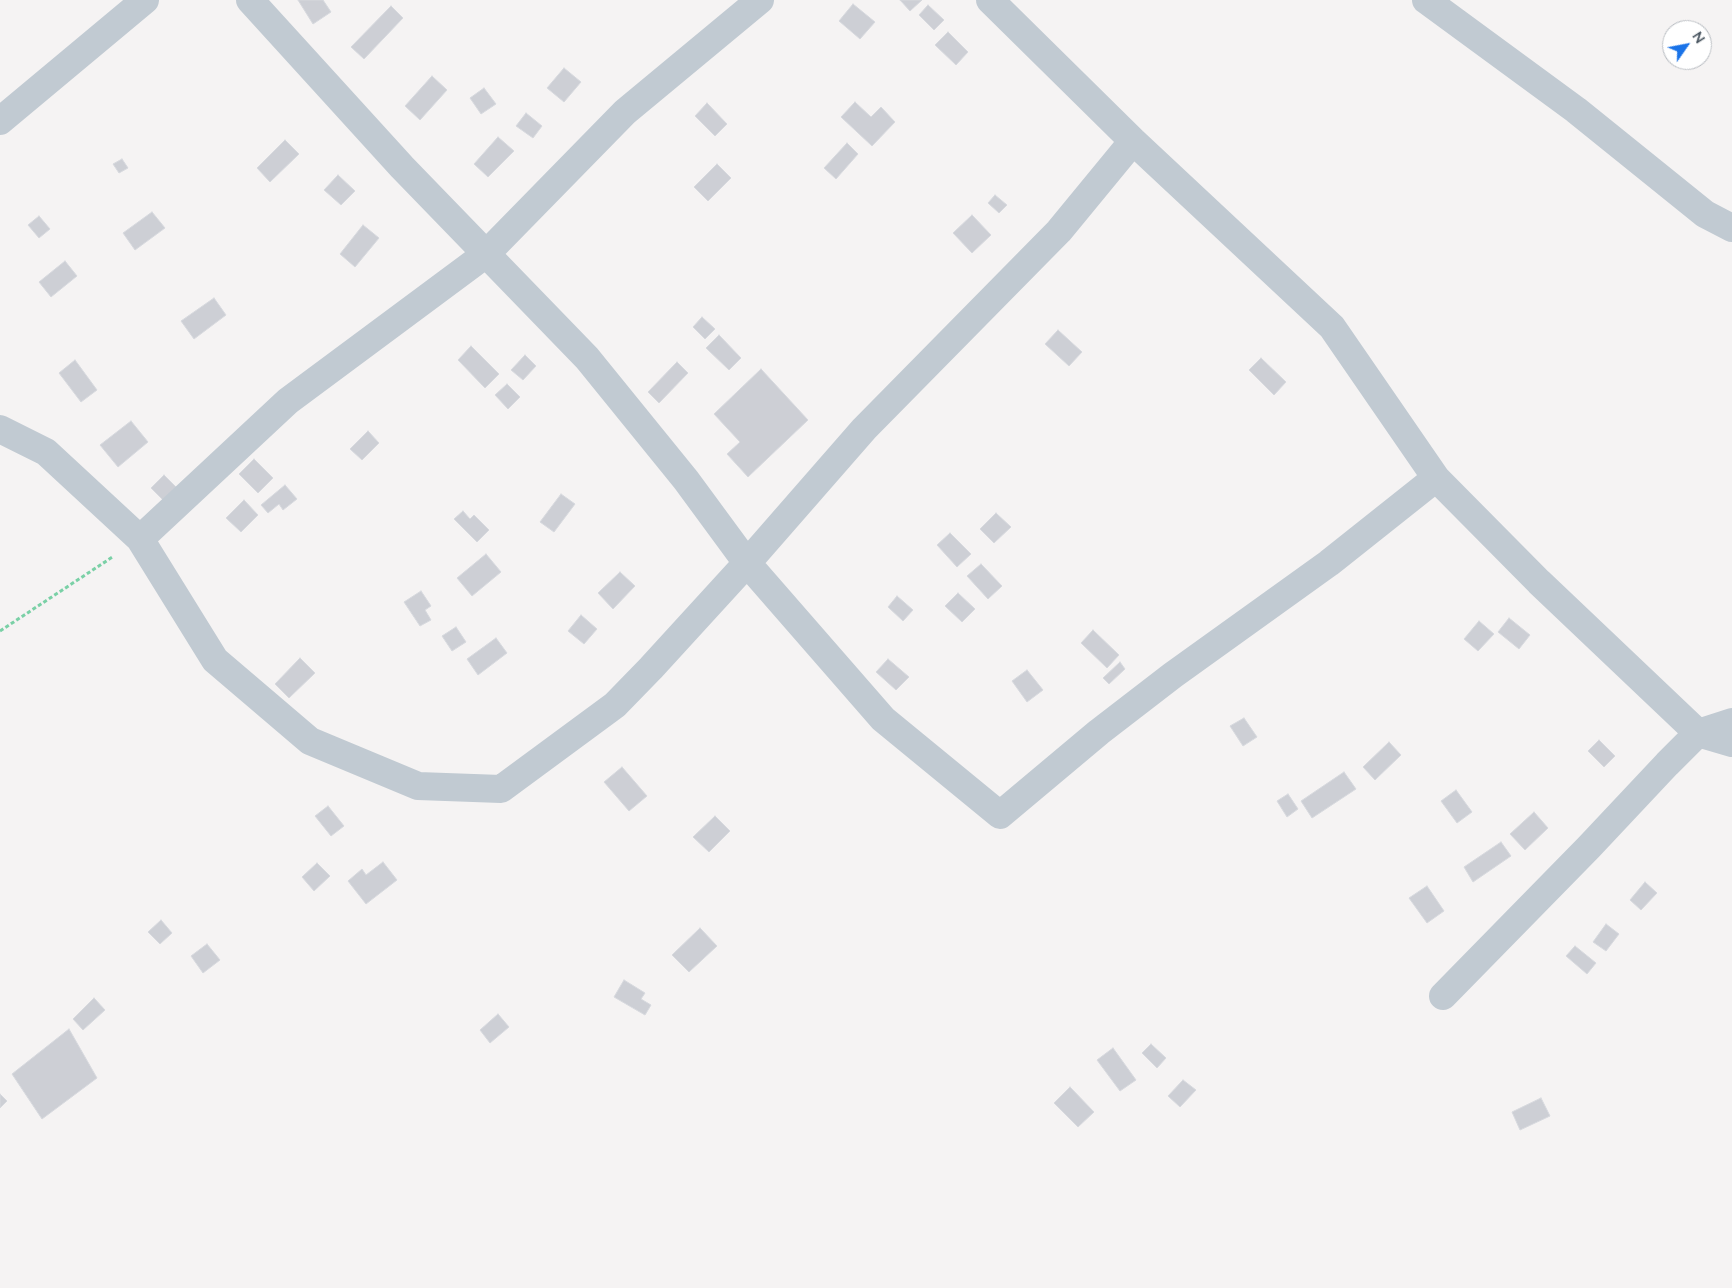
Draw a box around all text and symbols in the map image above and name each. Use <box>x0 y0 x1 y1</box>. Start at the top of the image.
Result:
north arrow <box>1662 20 1712 70</box>
text: N <box>1688 28 1709 47</box>

